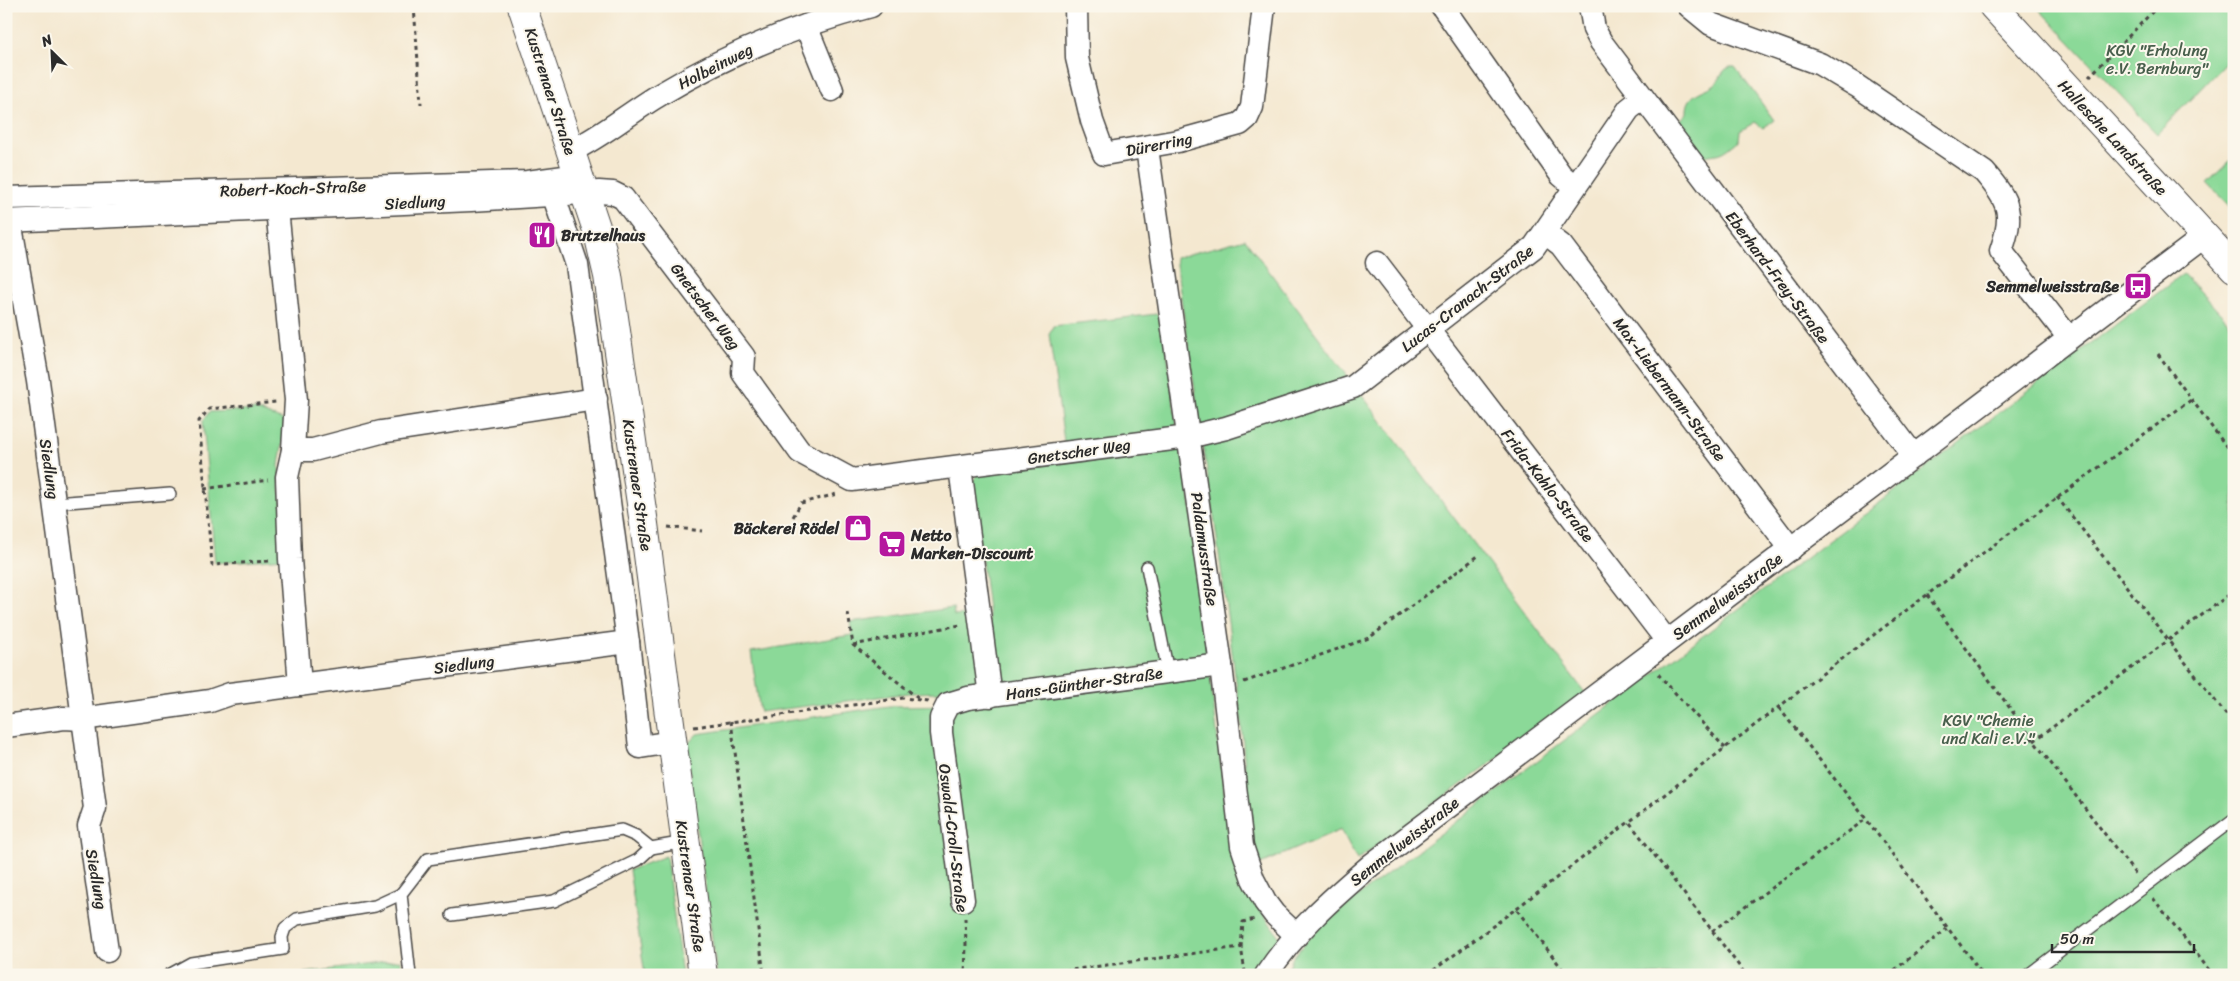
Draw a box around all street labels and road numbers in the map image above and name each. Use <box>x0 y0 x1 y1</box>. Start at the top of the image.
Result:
street label: Kustrenaer Straße <box>516 23 585 159</box>
street label: Holbeinweg <box>672 35 758 98</box>
street label: Hallesche Landstraße <box>2050 72 2175 203</box>
street label: Dürerring <box>1123 124 1195 165</box>
street label: Robert-Koch-Straße <box>219 171 367 206</box>
street label: Siedlung <box>384 186 446 219</box>
street label: Eberhard-Frey-Straße <box>1718 204 1838 350</box>
street label: Lucas-Cranach-Straße <box>1394 237 1540 360</box>
street label: Gnetscher Weg <box>663 256 748 356</box>
street label: Max-Liebermann-Straße <box>1605 310 1734 468</box>
street label: Kustrenaer Straße <box>614 417 661 553</box>
street label: Frida-Kahlo-Straße <box>1493 422 1602 549</box>
street label: Gnetscher Weg <box>1026 430 1132 473</box>
street label: Siedlung <box>31 437 68 501</box>
street label: Paldamusstraße <box>1182 490 1227 608</box>
street label: Semmelweisstraße <box>1665 545 1789 648</box>
street label: Siedlung <box>432 646 496 683</box>
street label: Hans-Günther-Straße <box>1004 658 1165 709</box>
street label: Oswald-Croll-Straße <box>930 762 977 914</box>
street label: Semmelweisstraße <box>1343 789 1466 894</box>
street label: Kustrenaer Straße <box>667 818 714 954</box>
street label: Siedlung <box>77 847 116 912</box>

